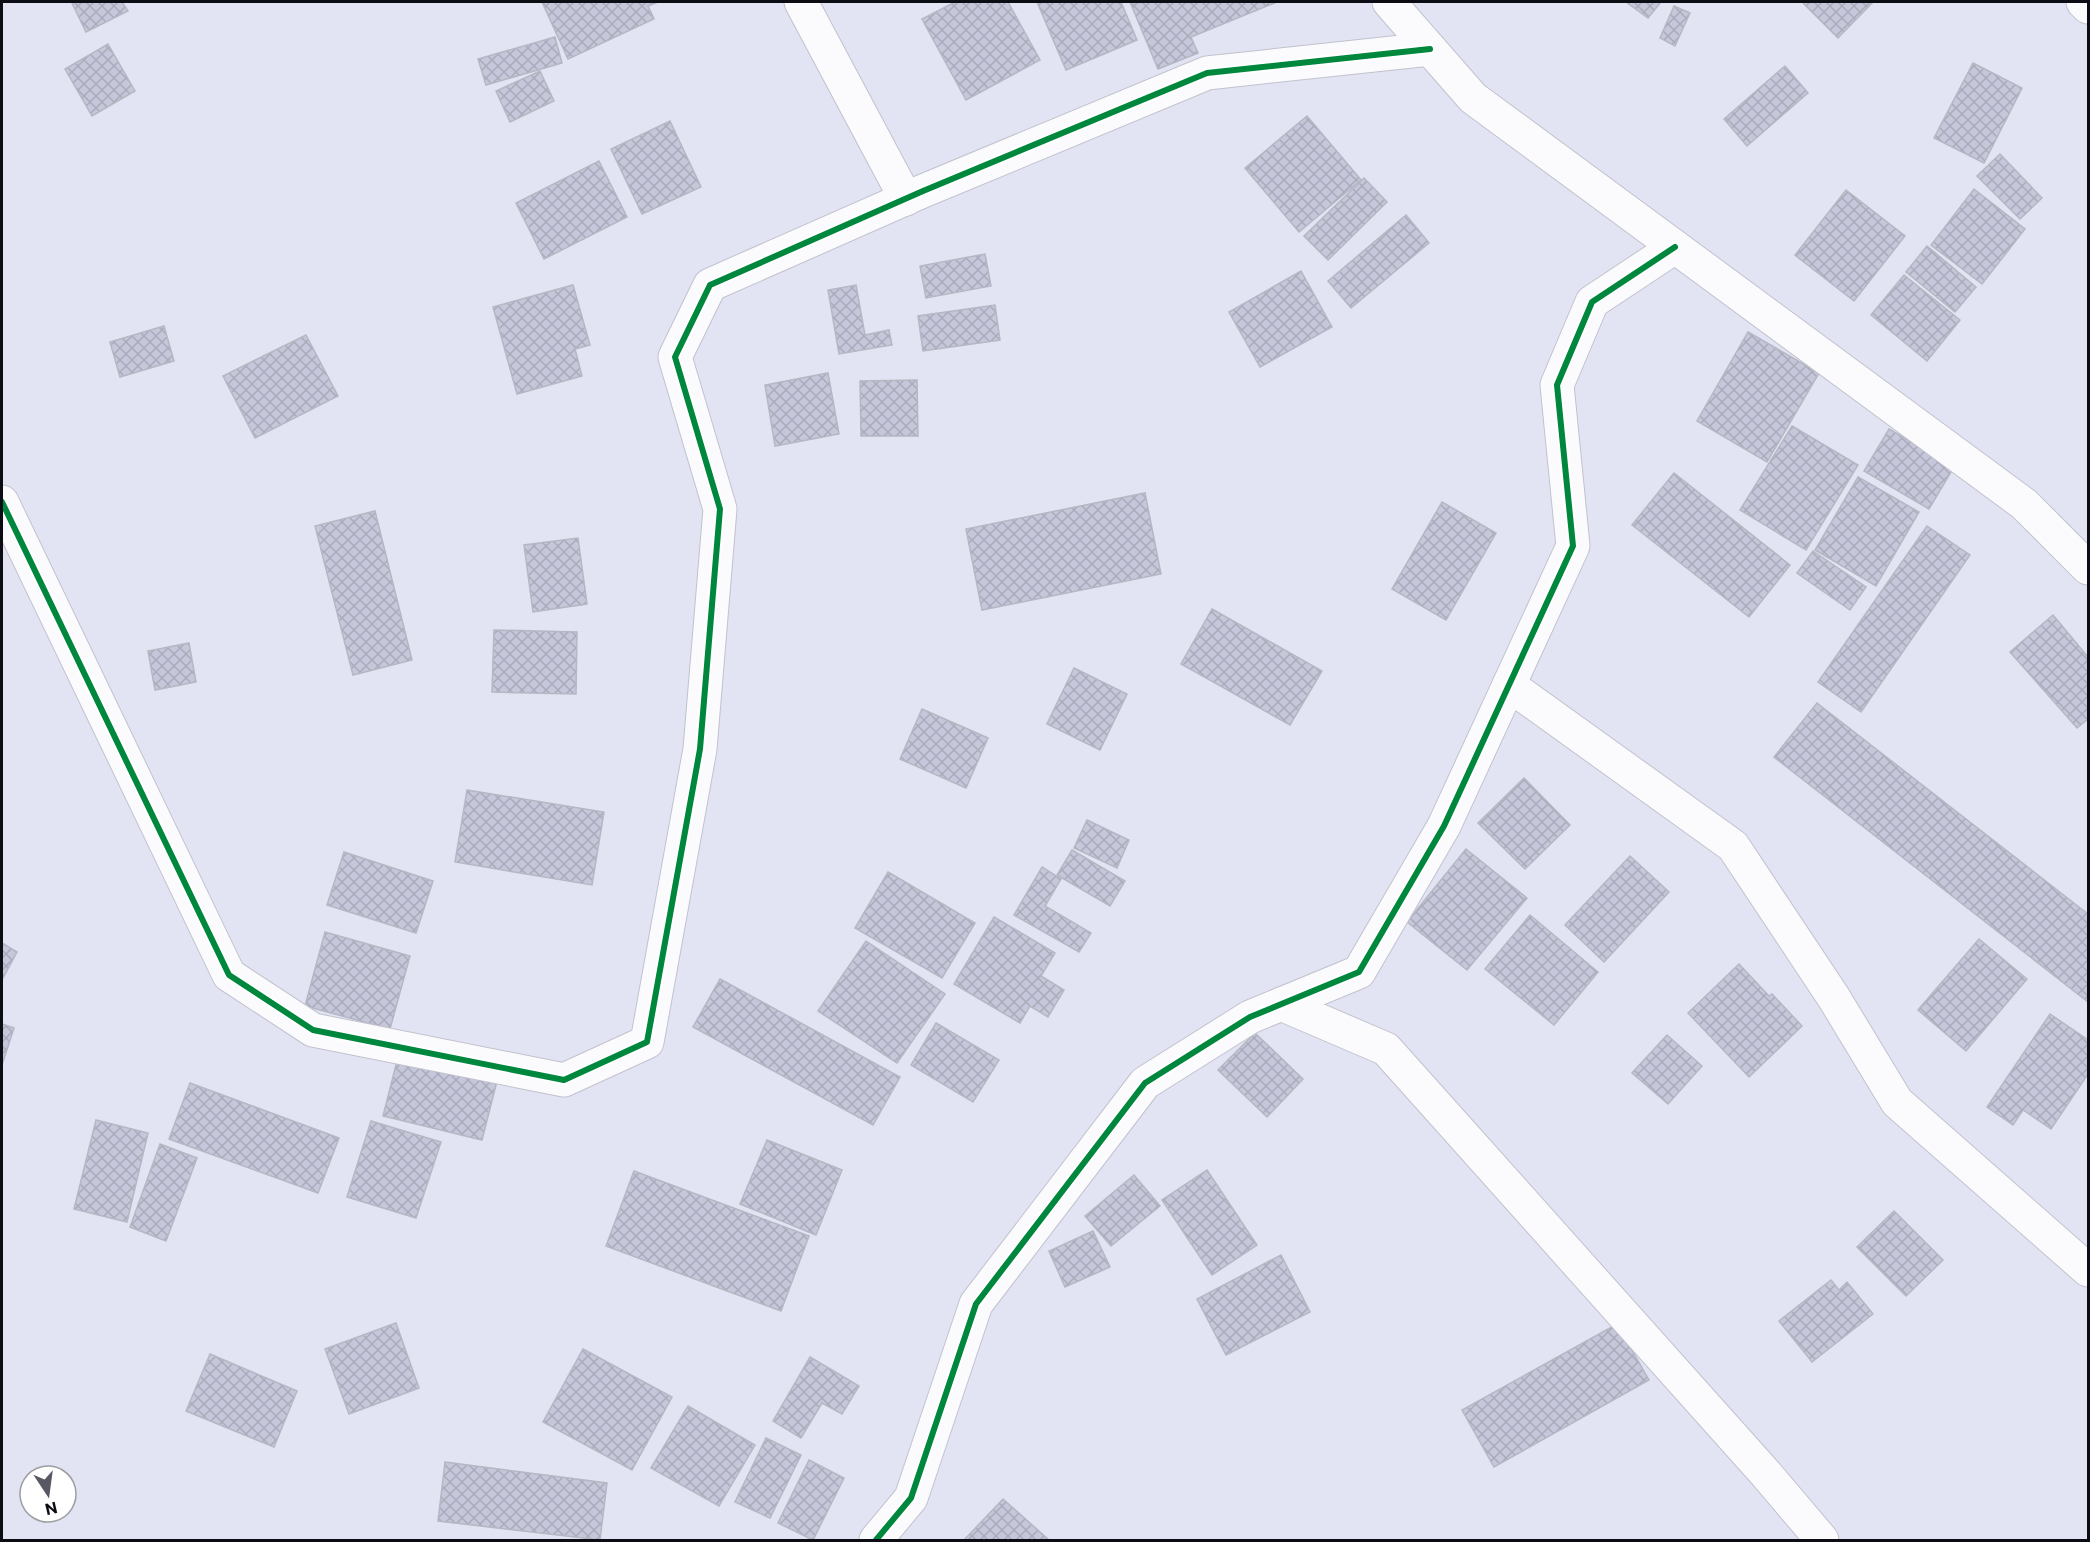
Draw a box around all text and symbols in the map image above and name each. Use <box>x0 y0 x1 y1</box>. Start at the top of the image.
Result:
north arrow <box>18 1464 78 1524</box>
text: N <box>44 1498 59 1520</box>

